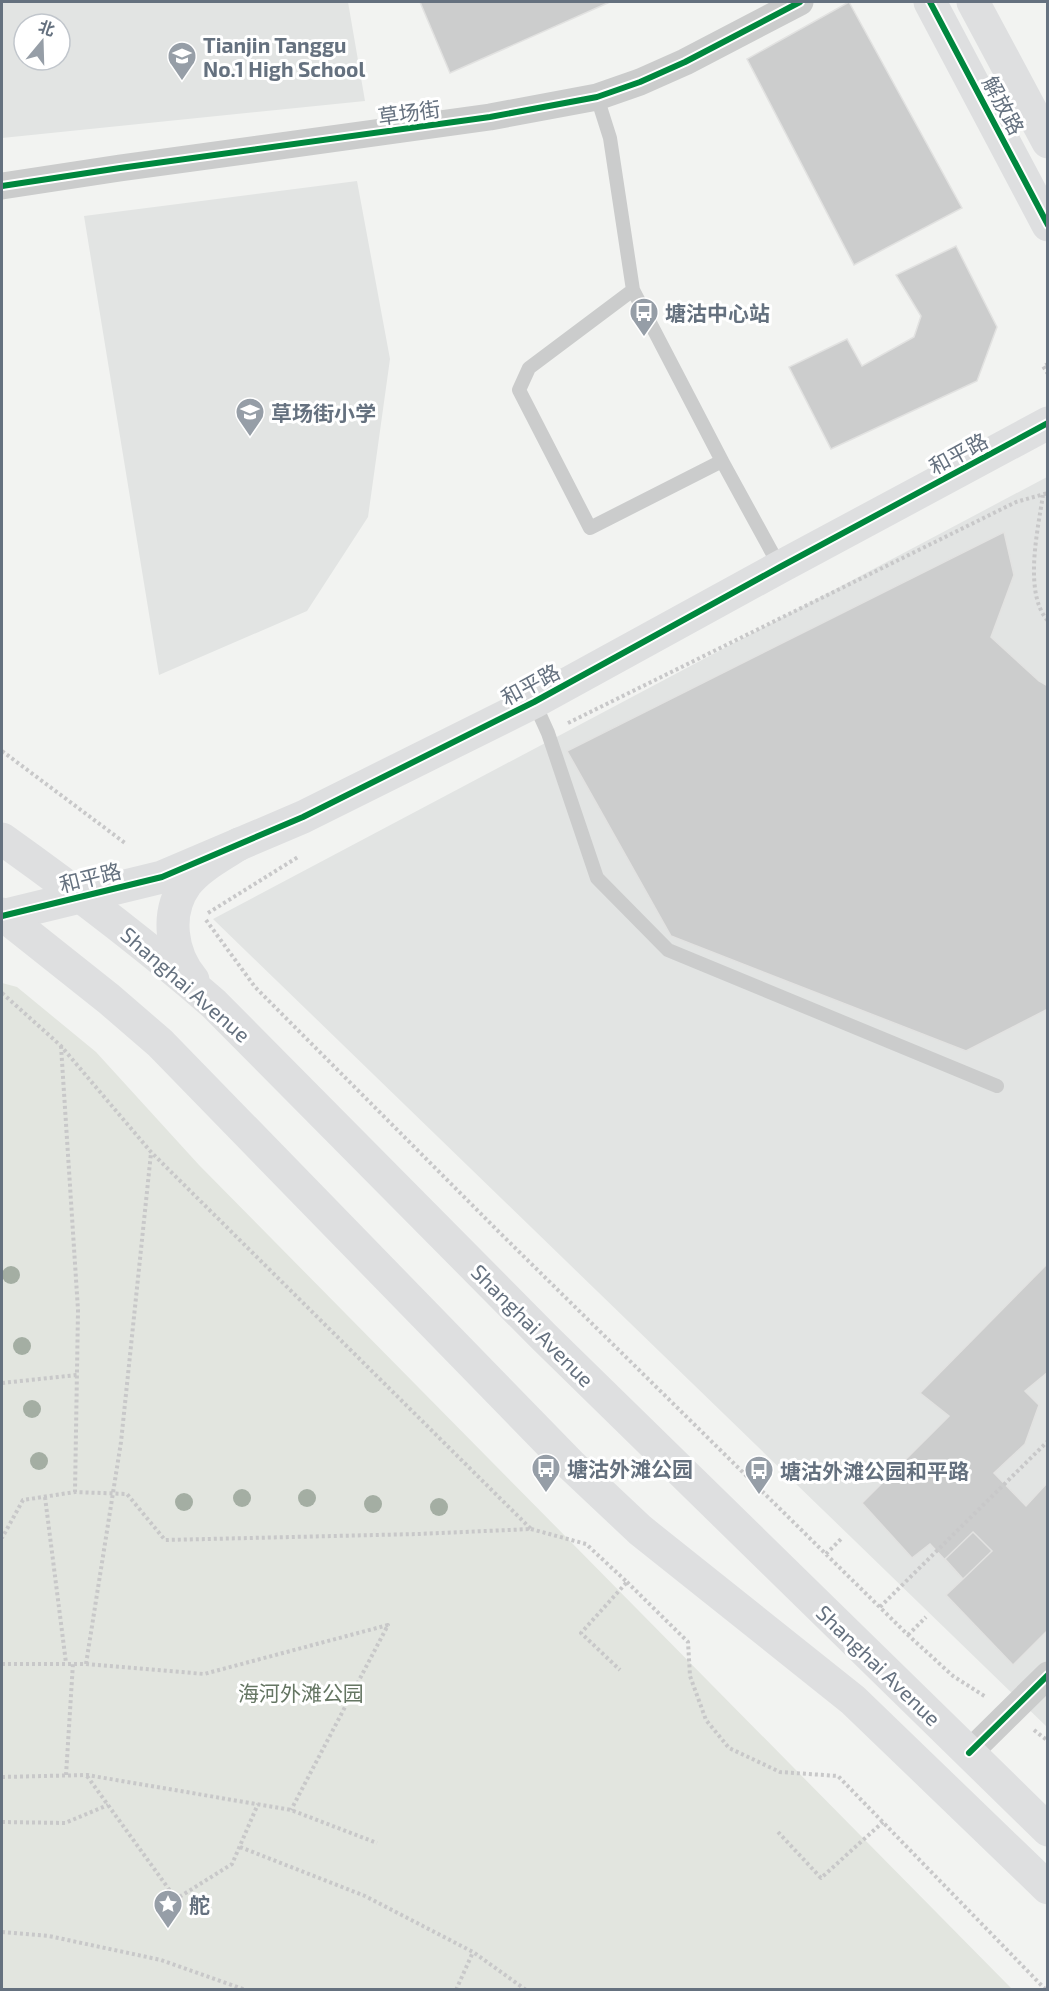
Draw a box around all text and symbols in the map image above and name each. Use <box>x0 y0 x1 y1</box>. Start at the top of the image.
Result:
north arrow <box>12 12 72 72</box>
text: 北 <box>36 16 58 39</box>
place label: Tianjin Tanggu No.1 High School <box>203 32 365 81</box>
school or university icon: Tianjin Tanggu No.1 High School <box>166 40 198 82</box>
street label: 解放路 <box>978 71 1030 139</box>
street label: 草场街 <box>376 95 442 129</box>
bus stop icon: 塘沽中心站 <box>628 296 660 338</box>
place label: 塘沽中心站 <box>665 300 770 325</box>
school or university icon: 草场街小学 <box>234 396 266 438</box>
place label: 草场街小学 <box>271 400 376 425</box>
street label: 和平路 <box>924 427 992 479</box>
street label: 和平路 <box>496 658 564 710</box>
street label: 和平路 <box>56 857 124 897</box>
street label: Shanghai Avenue <box>116 921 256 1047</box>
street label: Shanghai Avenue <box>467 1259 599 1391</box>
bus stop icon: 塘沽外滩公园 <box>530 1452 562 1494</box>
bus stop icon: 塘沽外滩公园和平路 <box>743 1454 775 1496</box>
place label: 塘沽外滩公园 <box>567 1456 693 1481</box>
place label: 塘沽外滩公园和平路 <box>780 1458 969 1483</box>
street label: Shanghai Avenue <box>812 1599 946 1731</box>
park label: 海河外滩公园 <box>238 1680 364 1705</box>
place icon: 舵 <box>152 1888 184 1930</box>
place label: 舵 <box>189 1892 210 1917</box>

